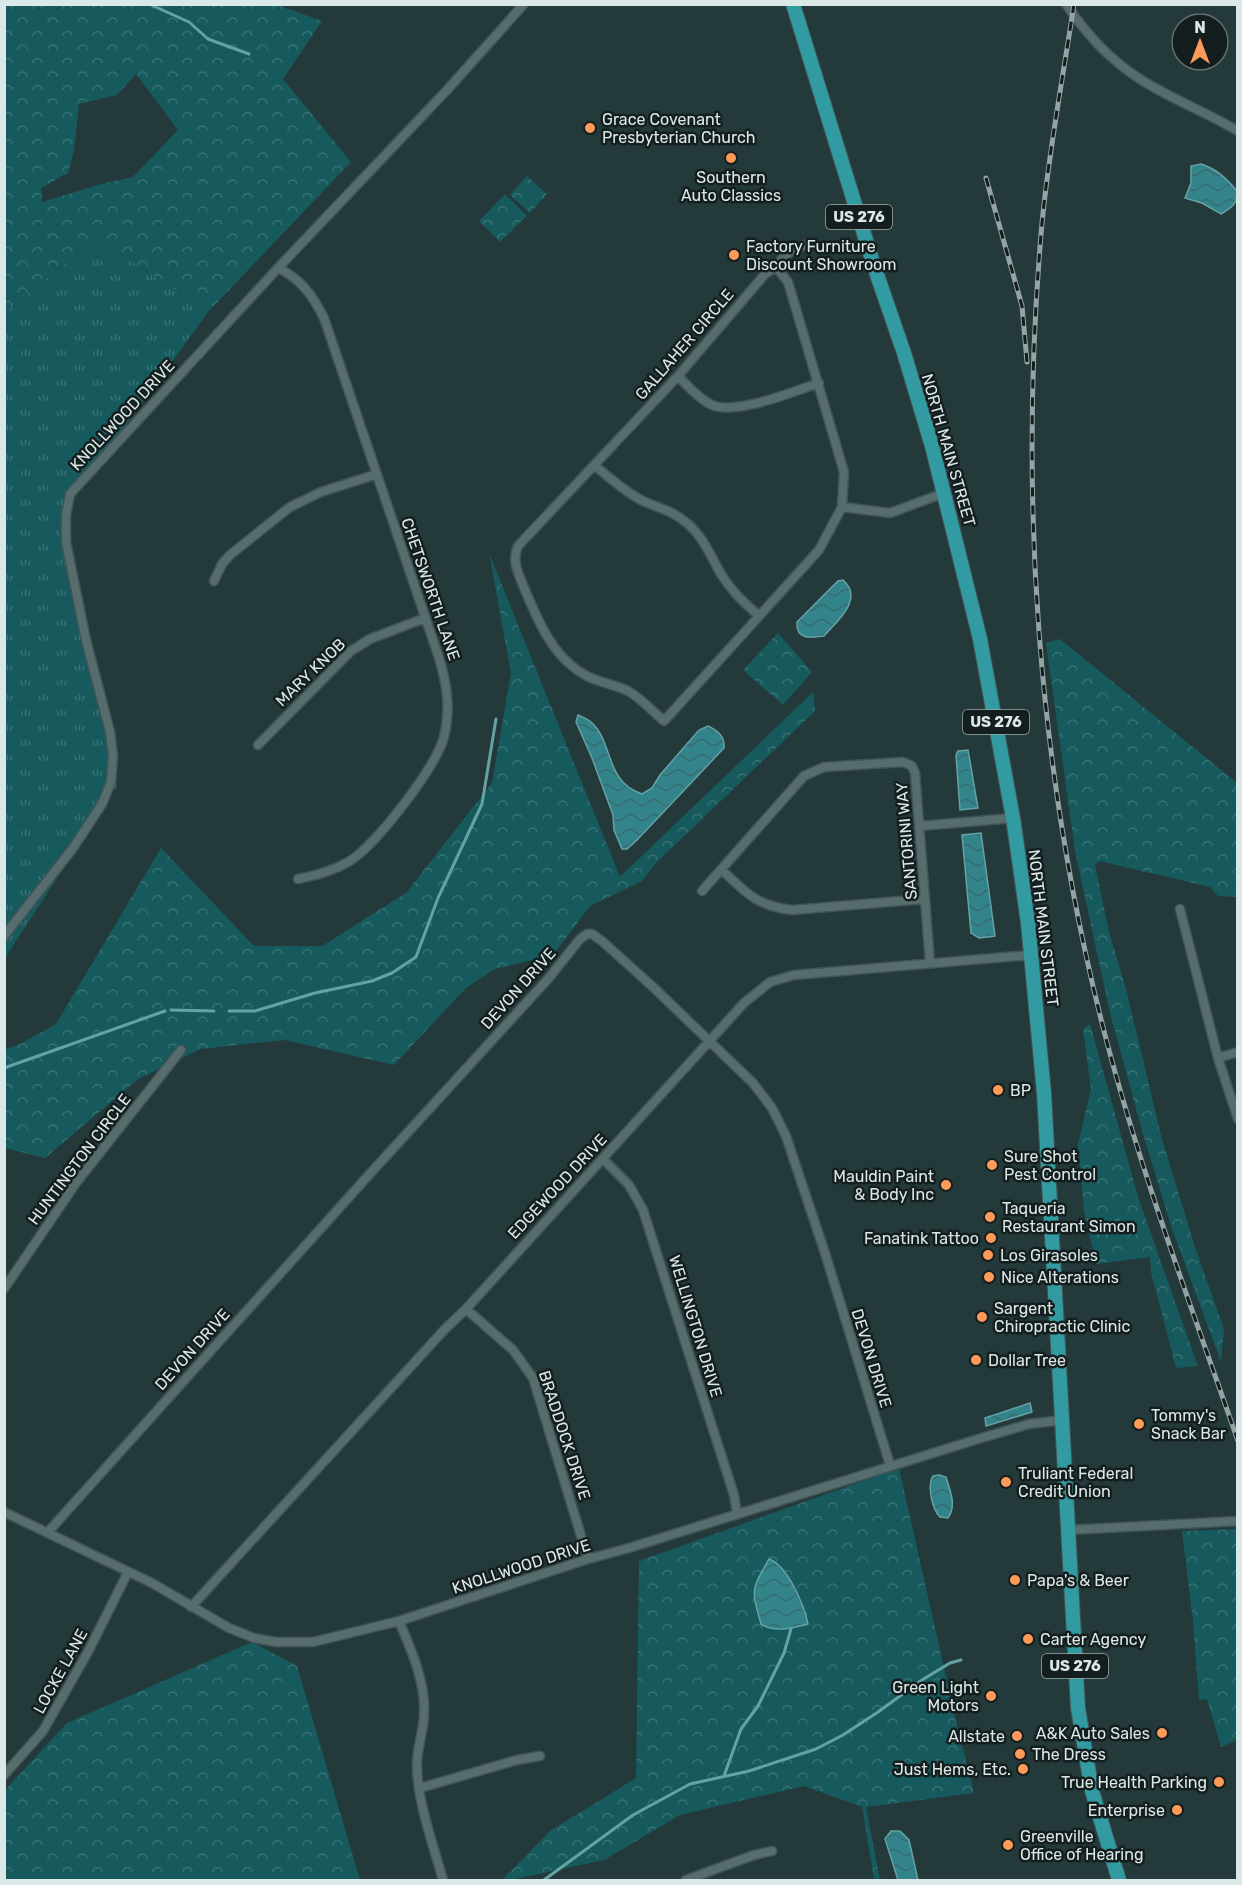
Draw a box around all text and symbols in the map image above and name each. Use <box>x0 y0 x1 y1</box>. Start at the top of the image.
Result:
north arrow <box>1170 12 1230 72</box>
text: N <box>1194 18 1206 37</box>
place label: Grace Covenant Presbyterian Church <box>602 110 756 147</box>
marker: Grace Covenant Presbyterian Church <box>583 121 597 135</box>
marker: Southern Auto Classics <box>724 151 738 165</box>
place label: Southern Auto Classics <box>681 168 781 205</box>
road number: US 276 <box>826 205 892 229</box>
place label: Factory Furniture Discount Showroom <box>746 237 896 274</box>
marker: Factory Furniture Discount Showroom <box>727 248 741 262</box>
street label: GALLAHER CIRCLE <box>631 285 738 404</box>
street label: KNOLLWOOD DRIVE <box>66 356 178 475</box>
street label: NORTH MAIN STREET <box>918 372 979 529</box>
street label: CHETSWORTH LANE <box>397 515 464 663</box>
street label: MARY KNOB <box>272 634 349 710</box>
road number: US 276 <box>963 710 1029 734</box>
street label: SANTORINI WAY <box>892 781 921 900</box>
street label: NORTH MAIN STREET <box>1024 849 1063 1008</box>
street label: DEVON DRIVE <box>477 944 560 1033</box>
place label: BP <box>1010 1081 1031 1100</box>
marker: BP <box>991 1083 1005 1097</box>
street label: HUNTINGTON CIRCLE <box>24 1090 135 1229</box>
street label: EDGEWOOD DRIVE <box>504 1130 611 1243</box>
place label: Sure Shot Pest Control <box>1004 1147 1096 1184</box>
marker: Sure Shot Pest Control <box>985 1158 999 1172</box>
place label: Mauldin Paint & Body Inc <box>833 1167 934 1204</box>
marker: Mauldin Paint & Body Inc <box>939 1178 953 1192</box>
place label: Taqueria Restaurant Simon <box>1002 1199 1136 1236</box>
marker: Taqueria Restaurant Simon <box>983 1210 997 1224</box>
place label: Fanatink Tattoo <box>864 1229 979 1248</box>
marker: Fanatink Tattoo <box>984 1231 998 1245</box>
place label: Los Girasoles <box>1000 1246 1098 1265</box>
marker: Los Girasoles <box>981 1248 995 1262</box>
street label: WELLINGTON DRIVE <box>665 1253 726 1400</box>
place label: Nice Alterations <box>1001 1268 1119 1287</box>
marker: Nice Alterations <box>982 1270 996 1284</box>
place label: Sargent Chiropractic Clinic <box>994 1299 1130 1336</box>
street label: DEVON DRIVE <box>151 1305 234 1394</box>
street label: DEVON DRIVE <box>847 1306 896 1410</box>
marker: Sargent Chiropractic Clinic <box>975 1310 989 1324</box>
place label: Dollar Tree <box>988 1351 1066 1370</box>
marker: Dollar Tree <box>969 1353 983 1367</box>
street label: BRADDOCK DRIVE <box>535 1368 594 1502</box>
place label: Tommy's Snack Bar <box>1151 1406 1226 1443</box>
marker: Tommy's Snack Bar <box>1132 1417 1146 1431</box>
place label: Truliant Federal Credit Union <box>1018 1464 1133 1501</box>
marker: Truliant Federal Credit Union <box>999 1475 1013 1489</box>
street label: KNOLLWOOD DRIVE <box>450 1535 593 1598</box>
place label: Papa's & Beer <box>1027 1571 1129 1590</box>
marker: Papa's & Beer <box>1008 1573 1022 1587</box>
street label: LOCKE LANE <box>29 1625 92 1717</box>
place label: Carter Agency <box>1040 1630 1146 1649</box>
marker: Carter Agency <box>1021 1632 1035 1646</box>
road number: US 276 <box>1042 1654 1108 1678</box>
place label: Green Light Motors <box>892 1678 979 1715</box>
marker: Green Light Motors <box>984 1689 998 1703</box>
place label: A&K Auto Sales <box>1036 1724 1150 1743</box>
marker: A&K Auto Sales <box>1155 1726 1169 1740</box>
place label: Allstate <box>948 1727 1005 1746</box>
marker: Allstate <box>1010 1729 1024 1743</box>
place label: The Dress <box>1032 1745 1106 1764</box>
marker: The Dress <box>1013 1747 1027 1761</box>
place label: Just Hems, Etc. <box>894 1760 1011 1779</box>
marker: Just Hems, Etc. <box>1016 1762 1030 1776</box>
place label: True Health Parking <box>1061 1773 1207 1792</box>
marker: True Health Parking <box>1212 1775 1226 1789</box>
place label: Enterprise <box>1088 1801 1165 1820</box>
marker: Enterprise <box>1170 1803 1184 1817</box>
place label: Greenville Office of Hearing <box>1020 1827 1143 1864</box>
marker: Greenville Office of Hearing <box>1001 1838 1015 1852</box>

